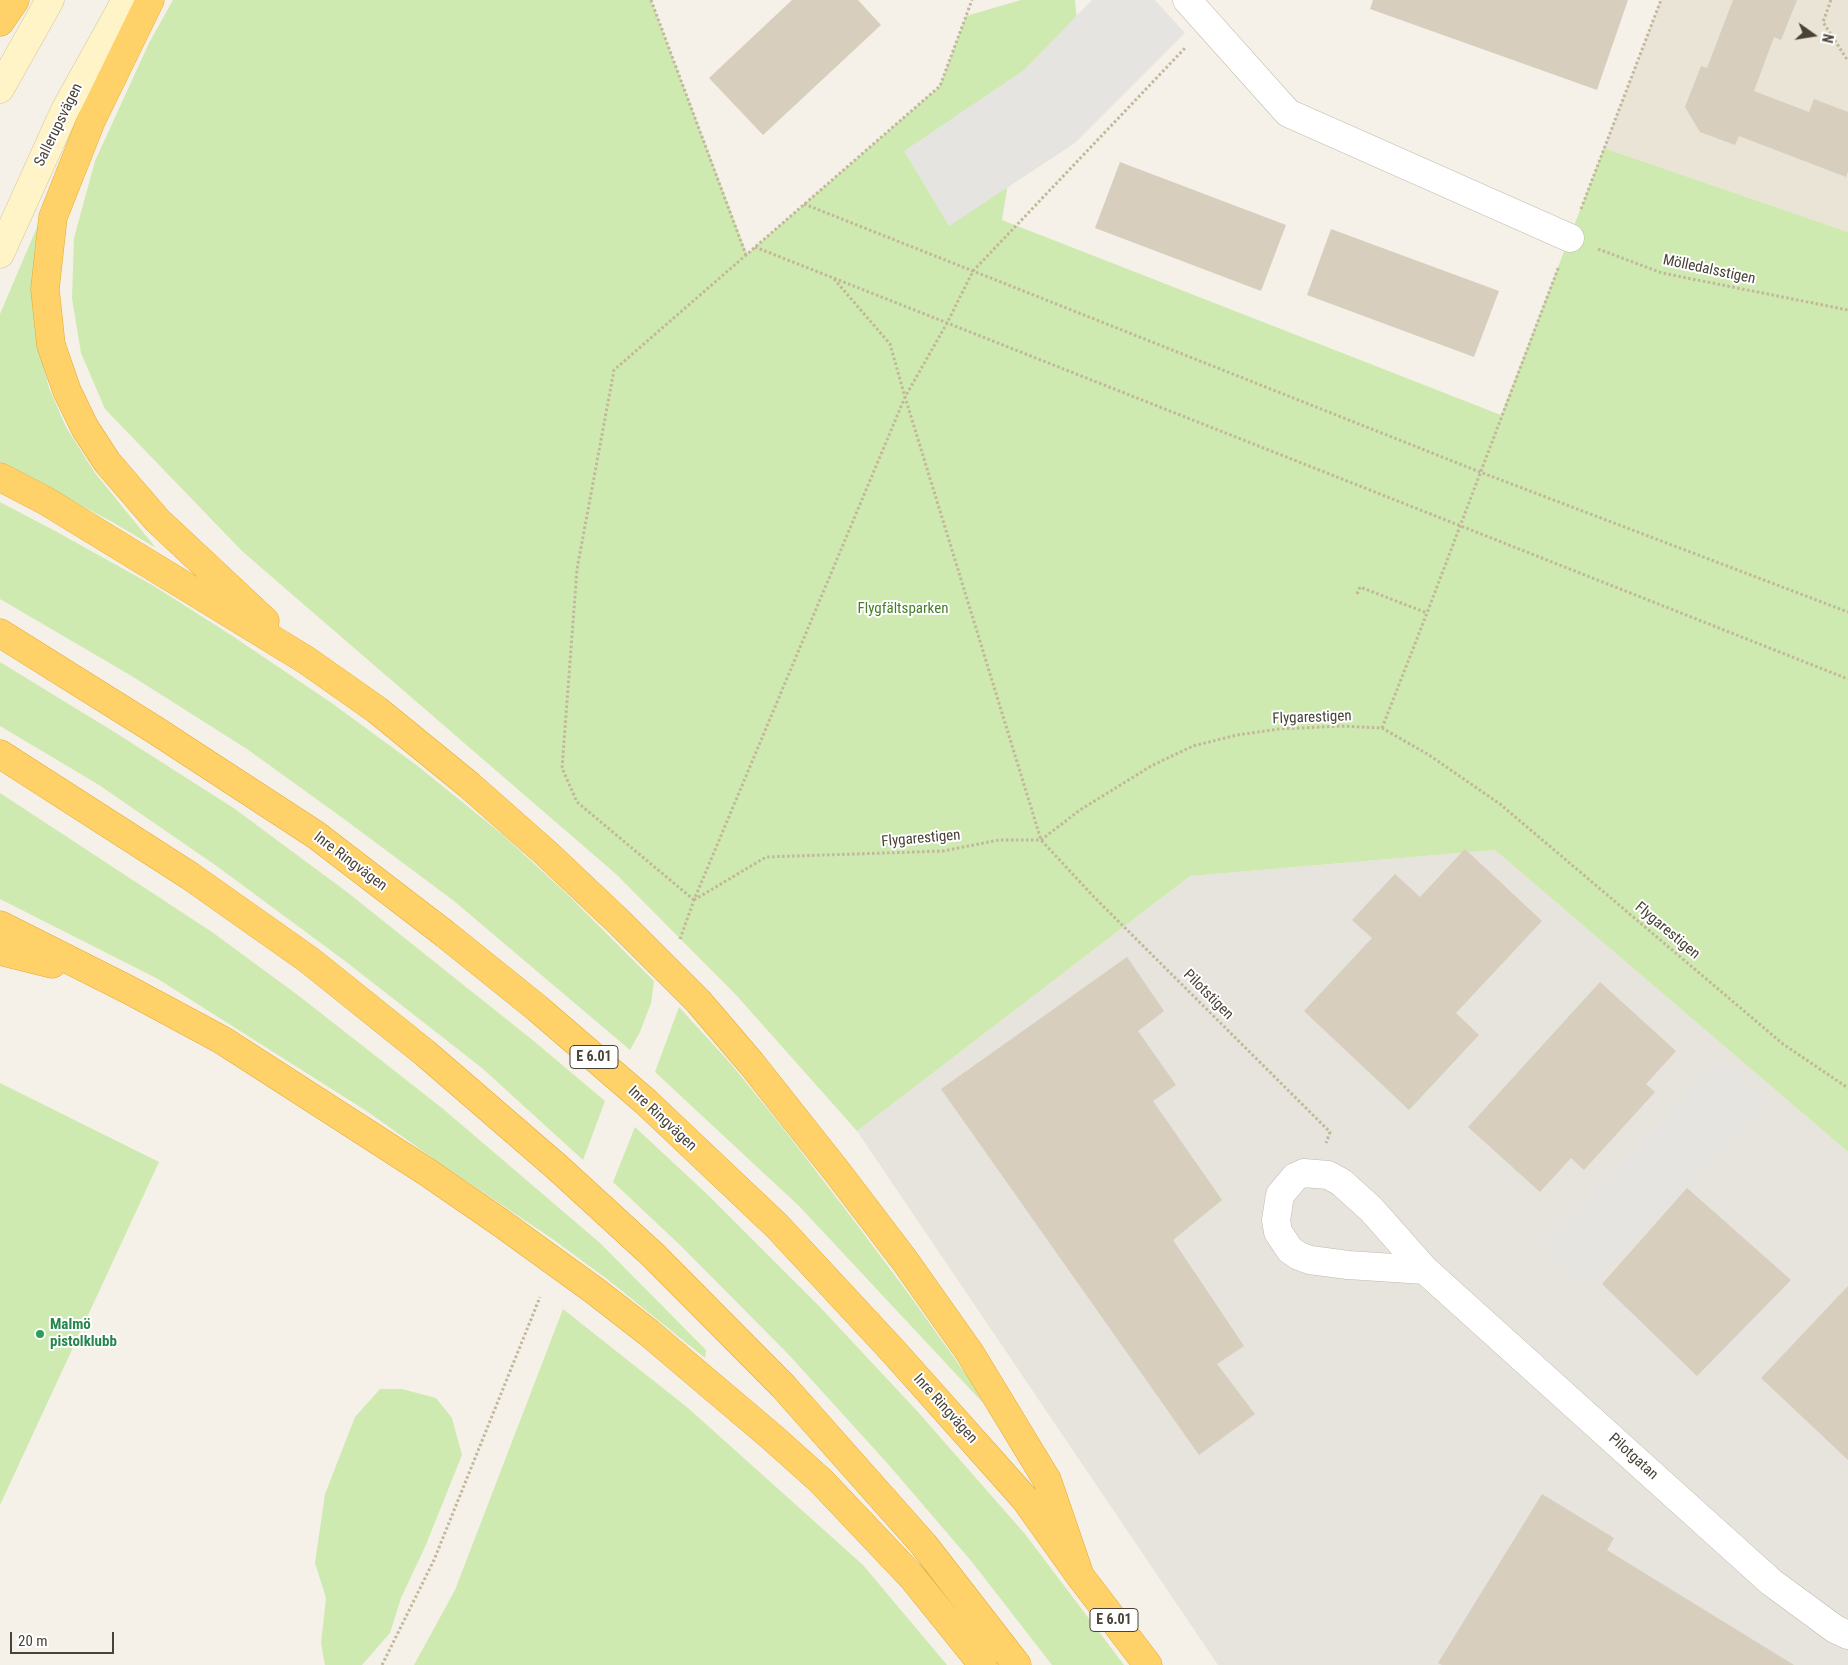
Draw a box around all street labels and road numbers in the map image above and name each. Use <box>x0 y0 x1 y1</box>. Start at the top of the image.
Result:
street label: Sallerupsvägen <box>31 81 87 169</box>
street label: Mölledalsstigen <box>1661 251 1757 289</box>
street label: Flygarestigen <box>1272 708 1352 728</box>
street label: Flygarestigen <box>881 827 961 851</box>
street label: Inre Ringvägen <box>310 829 390 895</box>
street label: Flygarestigen <box>1631 899 1703 963</box>
street label: Pilotstigen <box>1179 966 1237 1024</box>
road number: E 6.01 <box>570 1046 618 1068</box>
street label: Inre Ringvägen <box>624 1083 700 1155</box>
street label: Inre Ringvägen <box>909 1371 981 1447</box>
street label: Pilotgatan <box>1604 1430 1662 1484</box>
road number: E 6.01 <box>1090 1608 1138 1632</box>

